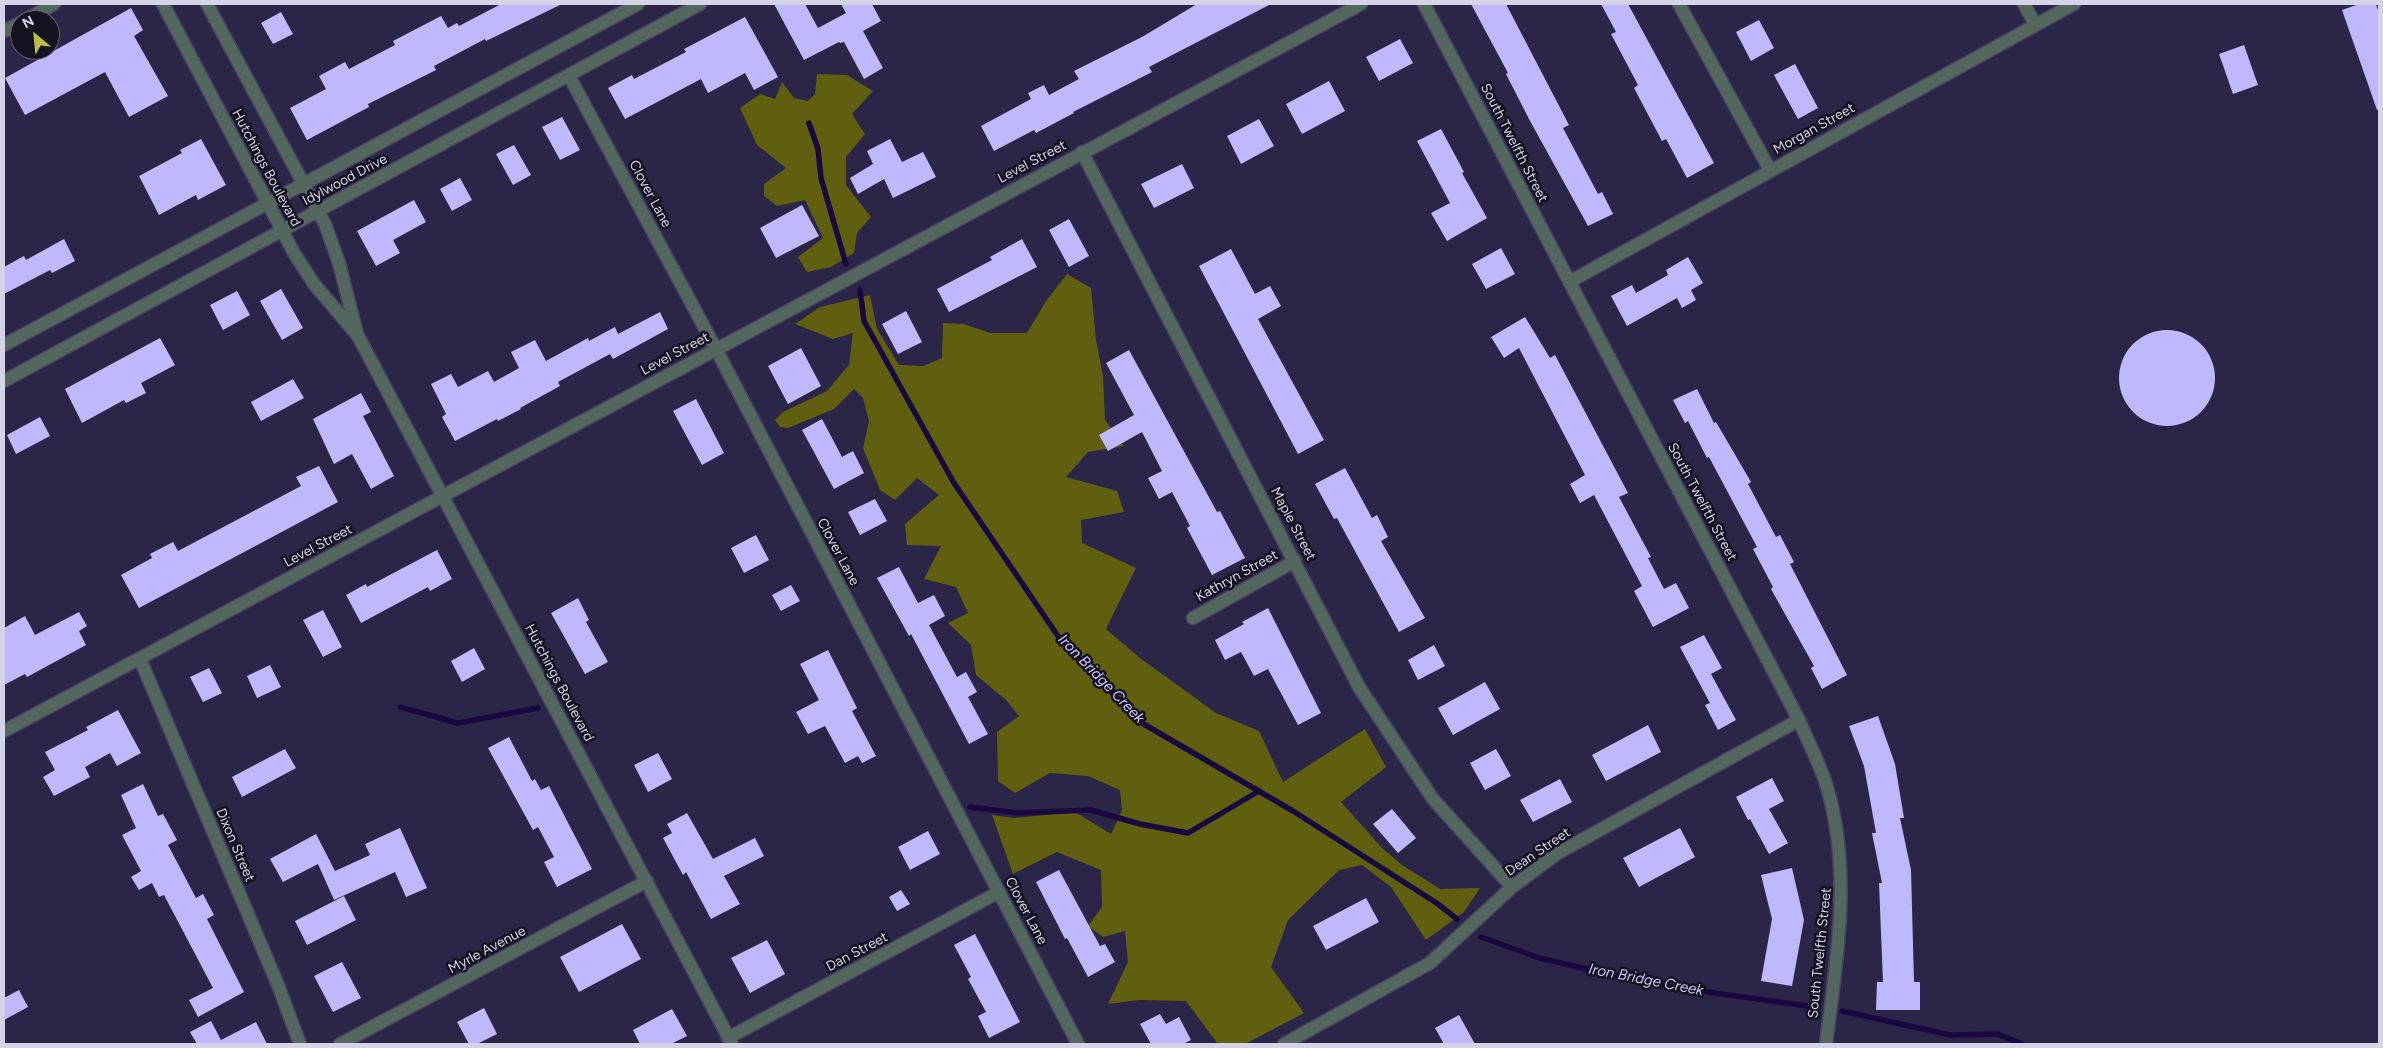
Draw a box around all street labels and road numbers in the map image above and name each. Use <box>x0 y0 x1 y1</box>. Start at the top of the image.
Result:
street label: South Twelfth Street <box>1477 81 1551 205</box>
street label: Morgan Street <box>1770 100 1858 158</box>
street label: Hutchings Boulevard <box>228 106 304 230</box>
street label: Level Street <box>995 137 1069 187</box>
street label: Idylwood Drive <box>300 151 390 209</box>
street label: Clover Lane <box>625 157 675 231</box>
street label: Level Street <box>638 329 712 379</box>
street label: South Twelfth Street <box>1664 440 1740 564</box>
street label: Maple Street <box>1267 484 1319 564</box>
street label: Clover Lane <box>813 515 863 589</box>
street label: Level Street <box>281 521 355 571</box>
street label: Kathryn Street <box>1193 547 1281 605</box>
street label: Hutchings Boulevard <box>521 621 597 745</box>
street label: Dixon Street <box>212 806 258 884</box>
street label: Dean Street <box>1502 824 1574 880</box>
street label: Clover Lane <box>1001 874 1051 948</box>
street label: South Twelfth Street <box>1805 887 1835 1019</box>
street label: Myrle Avenue <box>445 923 529 977</box>
street label: Dan Street <box>823 929 891 975</box>

